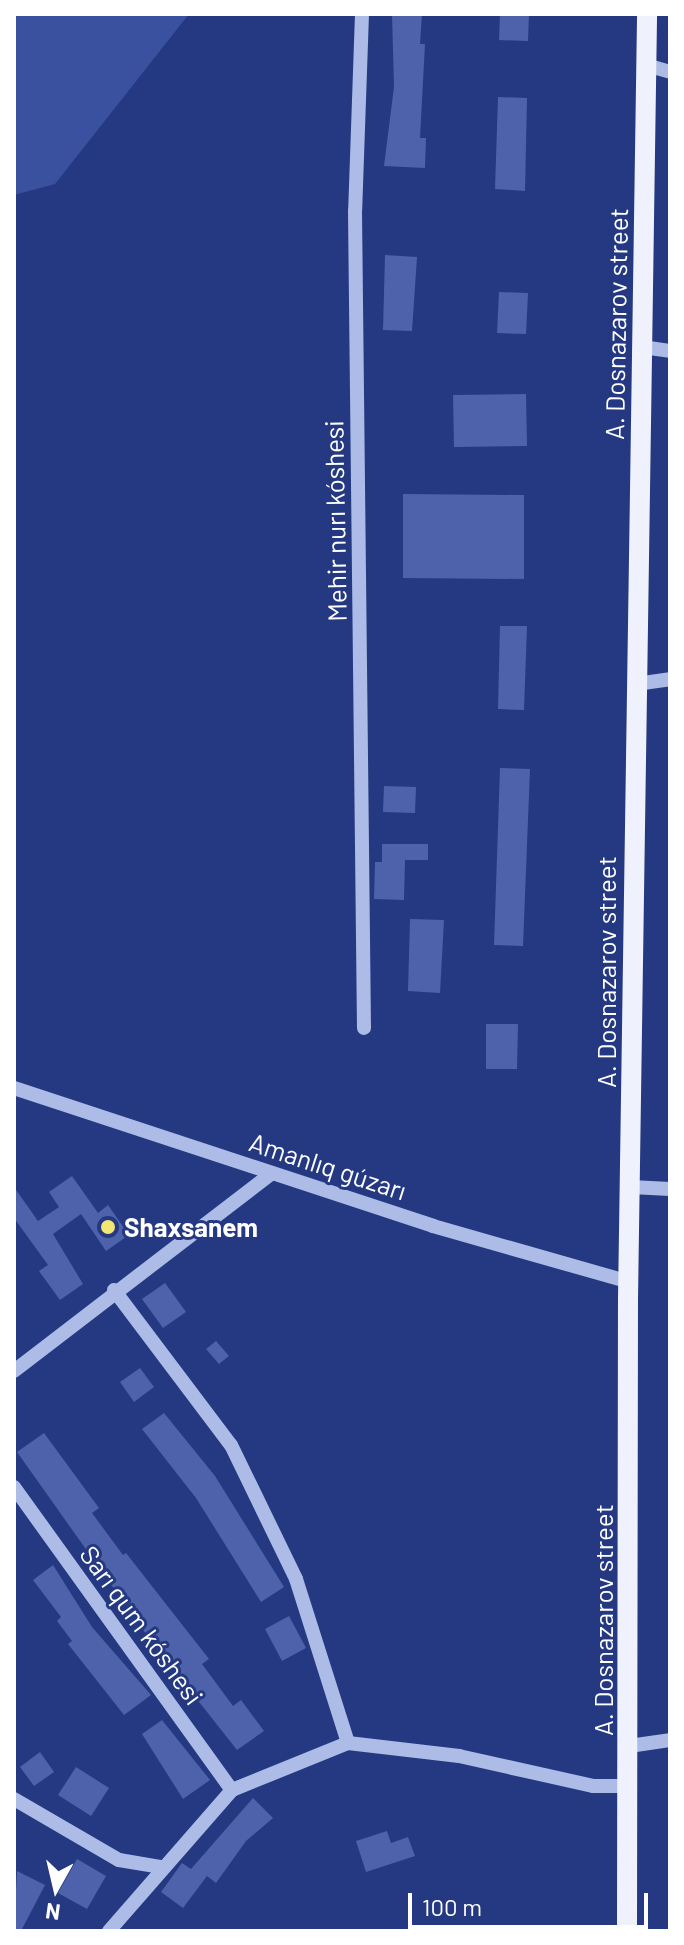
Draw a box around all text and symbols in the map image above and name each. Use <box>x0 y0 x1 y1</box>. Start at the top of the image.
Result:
street label: A. Dosnazarov street <box>598 208 634 440</box>
street label: Mehir nurı kóshesi <box>318 420 352 622</box>
street label: A. Dosnazarov street <box>590 856 622 1088</box>
street label: Amanlıq gúzarı <box>245 1126 411 1206</box>
place label: Shaxsanem <box>124 1211 258 1243</box>
marker: Shaxsanem <box>99 1218 117 1236</box>
street label: A. Dosnazarov street <box>587 1504 619 1736</box>
street label: Sarı qum kóshesi <box>74 1539 210 1711</box>
north arrow <box>16 1849 96 1929</box>
scale bar <box>412 1877 652 1927</box>
text: 100 m <box>422 1892 482 1921</box>
text: N <box>44 1899 62 1927</box>

